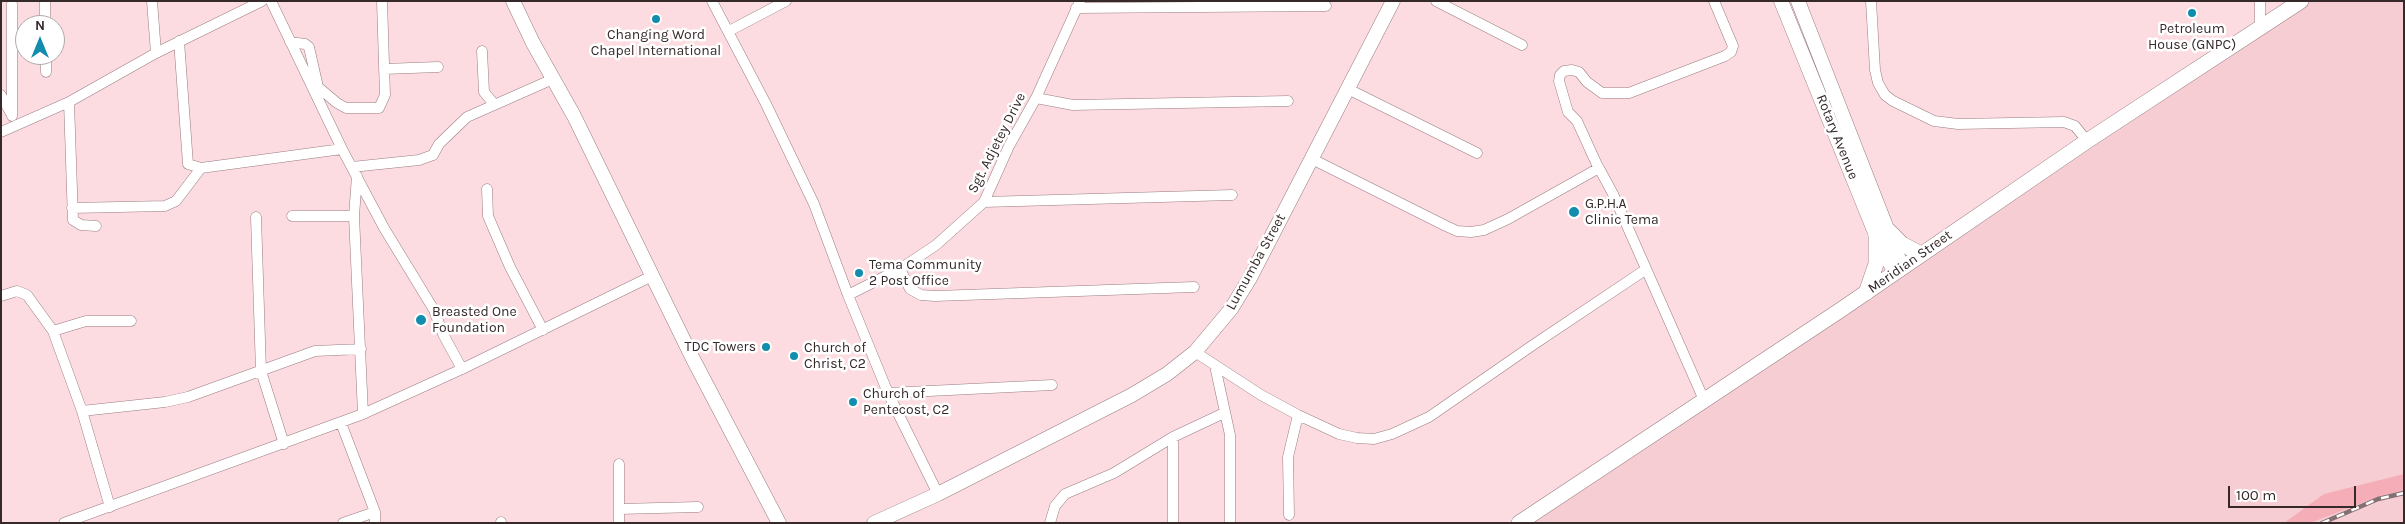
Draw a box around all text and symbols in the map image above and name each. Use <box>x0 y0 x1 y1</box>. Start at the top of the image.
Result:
marker: Petroleum House (GNPC) <box>2186 7 2198 19</box>
marker: Changing Word Chapel International <box>650 13 662 25</box>
north arrow <box>15 15 65 65</box>
text: N <box>35 17 45 34</box>
place label: Petroleum House (GNPC) <box>2148 21 2236 54</box>
place label: Changing Word Chapel International <box>591 27 721 59</box>
street label: Sgt. Adjetey Drive <box>964 90 1030 196</box>
street label: Rotary Avenue <box>1812 92 1862 182</box>
place label: G.P.H.A Clinic Tema <box>1585 196 1659 228</box>
marker: G.P.H.A Clinic Tema <box>1567 205 1581 219</box>
street label: Lumumba Street <box>1223 211 1289 313</box>
street label: Meridian Street <box>1865 227 1955 297</box>
place label: Tema Community 2 Post Office <box>869 257 982 290</box>
marker: Tema Community 2 Post Office <box>853 267 865 279</box>
place label: Breasted One Foundation <box>432 304 517 336</box>
marker: Breasted One Foundation <box>414 313 428 327</box>
place label: TDC Towers <box>685 339 756 355</box>
place label: Church of Christ, C2 <box>804 340 866 372</box>
marker: TDC Towers <box>760 341 772 353</box>
marker: Church of Christ, C2 <box>788 350 800 362</box>
place label: Church of Pentecost, C2 <box>863 386 949 418</box>
marker: Church of Pentecost, C2 <box>847 396 859 408</box>
scale bar <box>2230 476 2358 508</box>
text: 100 m <box>2236 486 2276 504</box>

